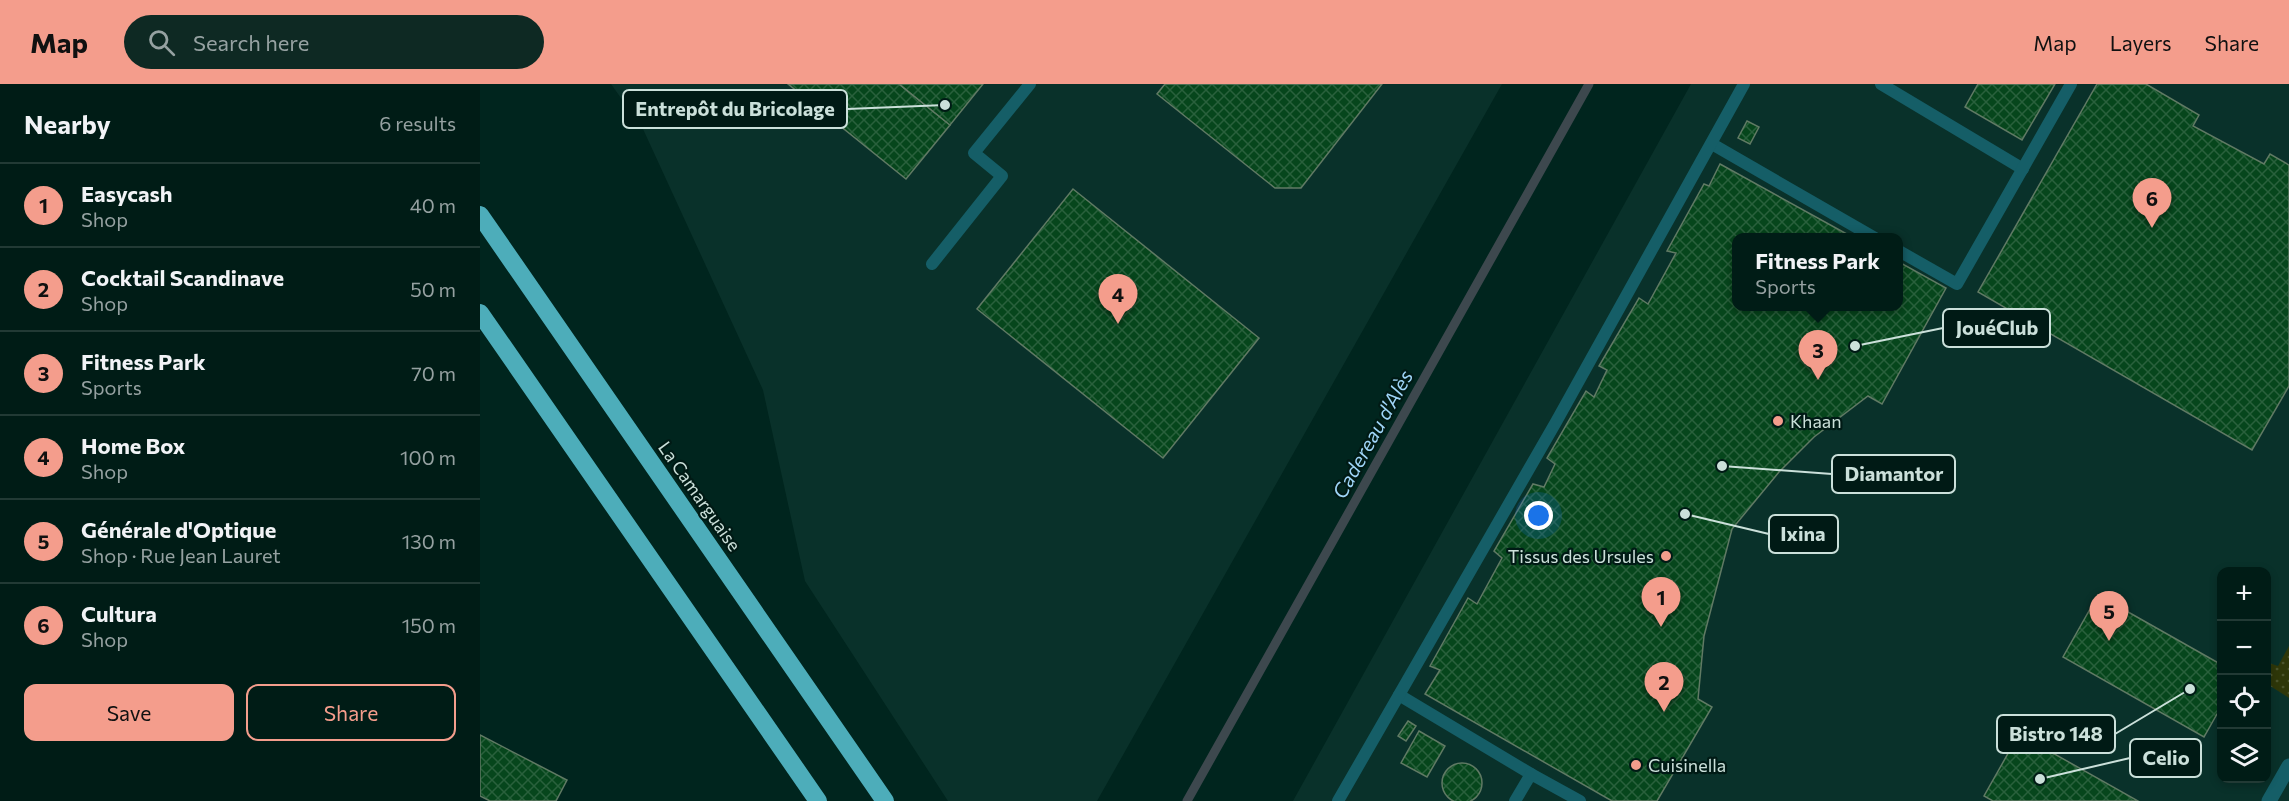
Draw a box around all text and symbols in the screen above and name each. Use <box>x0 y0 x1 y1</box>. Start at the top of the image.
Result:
search box <box>124 15 544 69</box>
text: Map <box>30 25 88 59</box>
icon: search <box>145 26 178 59</box>
text: Search here <box>193 29 309 56</box>
text: Map <box>2033 30 2077 55</box>
text: Layers <box>2110 30 2172 55</box>
text: Share <box>2205 30 2259 55</box>
callout: Entrepôt du Bricolage <box>623 90 847 128</box>
text: Entrepôt du Bricolage <box>635 96 835 120</box>
text: Nearby <box>24 108 111 139</box>
text: 6 results <box>379 111 456 135</box>
pin: 6 <box>2132 178 2172 228</box>
text: Easycash <box>81 180 173 207</box>
text: 1 <box>39 193 48 217</box>
text: 40 m <box>410 193 456 217</box>
text: Shop <box>81 207 128 231</box>
popup <box>1732 233 1903 311</box>
text: Fitness Park <box>1755 247 1880 274</box>
text: Cocktail Scandinave <box>81 264 284 291</box>
pin: 4 <box>1098 274 1138 324</box>
text: Sports <box>1755 274 1816 298</box>
text: 2 <box>38 277 49 301</box>
text: 50 m <box>410 277 456 301</box>
text: Shop <box>81 291 128 315</box>
callout: JouéClub <box>1943 309 2050 347</box>
text: JouéClub <box>1956 315 2038 339</box>
pin: 3 <box>1798 330 1838 380</box>
text: Fitness Park <box>81 348 206 375</box>
text: 3 <box>38 361 49 385</box>
text: 70 m <box>411 361 456 385</box>
water label: Cadereau d'Alès <box>1327 366 1417 502</box>
text: Sports <box>81 375 142 399</box>
place label: Khaan <box>1790 410 1842 432</box>
marker: Khaan <box>1771 414 1785 428</box>
text: Home Box <box>81 432 185 459</box>
street label: La Camarguaise <box>654 437 746 555</box>
text: 4 <box>37 445 50 469</box>
text: 100 m <box>400 445 456 469</box>
callout: Diamantor <box>1832 455 1955 493</box>
text: Shop <box>81 459 128 483</box>
text: Diamantor <box>1845 461 1943 485</box>
your location <box>1524 501 1553 530</box>
callout: Ixina <box>1769 515 1838 553</box>
text: Générale d'Optique <box>81 516 276 543</box>
text: Ixina <box>1780 521 1826 545</box>
text: 5 <box>38 529 49 553</box>
text: 130 m <box>402 529 456 553</box>
text: Shop · Rue Jean Lauret <box>81 543 281 567</box>
place label: Tissus des Ursules <box>1508 545 1654 567</box>
marker: Tissus des Ursules <box>1659 549 1673 563</box>
map controls <box>2217 567 2271 783</box>
button: + <box>2217 567 2271 621</box>
pin: 1 <box>1642 578 1680 627</box>
pin: 5 <box>2090 592 2128 641</box>
text: Cultura <box>81 600 157 627</box>
text: 6 <box>37 613 50 637</box>
text: 150 m <box>402 613 456 637</box>
button: − <box>2217 621 2271 675</box>
text: Shop <box>81 627 128 651</box>
pin: 2 <box>1644 662 1684 712</box>
button: locate <box>2217 675 2271 729</box>
button: Save <box>24 684 234 741</box>
button: Share <box>246 684 456 741</box>
callout: Bistro 148 <box>1997 715 2115 753</box>
text: Bistro 148 <box>2009 721 2103 745</box>
button: layers <box>2217 729 2271 783</box>
callout: Celio <box>2130 739 2201 777</box>
text: Celio <box>2142 745 2190 769</box>
place label: Cuisinella <box>1648 754 1726 776</box>
marker: Cuisinella <box>1629 758 1643 772</box>

